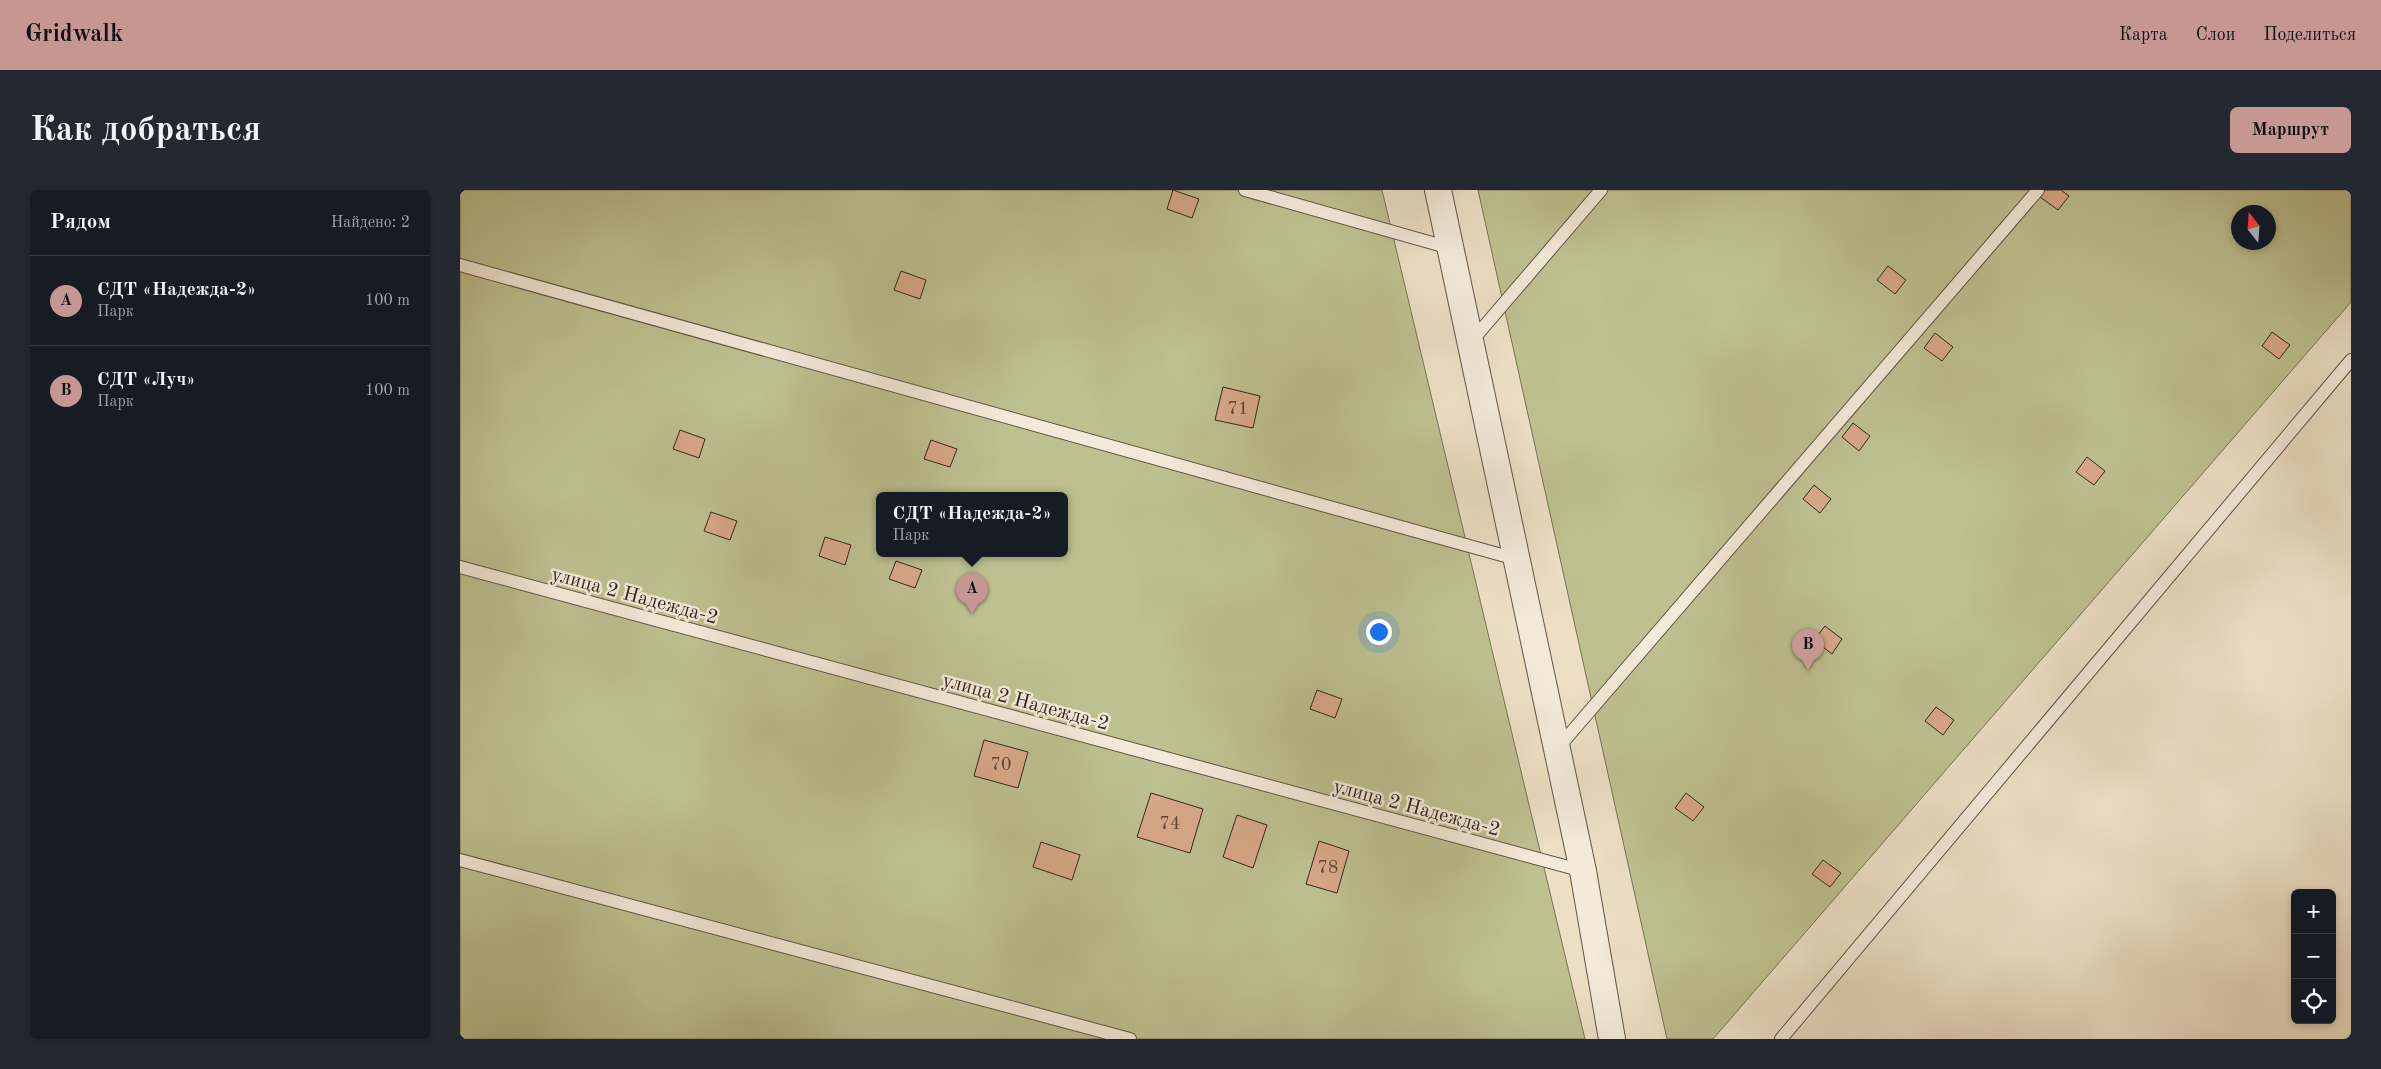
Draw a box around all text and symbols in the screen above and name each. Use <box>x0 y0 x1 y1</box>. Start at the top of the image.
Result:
text: Gridwalk <box>25 23 123 47</box>
text: Карта <box>2119 26 2168 44</box>
text: Слои <box>2196 26 2235 44</box>
text: Поделиться <box>2263 26 2356 44</box>
button: Маршрут <box>2230 107 2351 153</box>
text: Как добраться <box>30 113 261 148</box>
north arrow <box>2231 205 2276 250</box>
text: Рядом <box>50 212 111 233</box>
text: Найдено: 2 <box>331 215 410 231</box>
text: СДТ «Надежда-2» <box>97 281 256 300</box>
text: A <box>60 293 72 309</box>
text: 100 m <box>365 293 410 309</box>
text: Парк <box>97 304 134 320</box>
text: СДТ «Луч» <box>97 371 195 390</box>
text: B <box>60 383 72 399</box>
text: 100 m <box>365 383 410 399</box>
text: Парк <box>97 394 134 410</box>
house number: 71 <box>1228 400 1248 418</box>
popup <box>876 492 1068 557</box>
text: СДТ «Надежда-2» <box>892 505 1052 524</box>
text: Парк <box>892 528 929 544</box>
street label: улица 2 Надежда-2 <box>549 565 720 629</box>
pin: A <box>956 573 988 614</box>
your location <box>1366 619 1392 645</box>
pin: B <box>1792 629 1824 670</box>
street label: улица 2 Надежда-2 <box>940 671 1111 735</box>
house number: 70 <box>991 756 1011 774</box>
street label: улица 2 Надежда-2 <box>1331 777 1502 841</box>
house number: 74 <box>1160 815 1180 833</box>
house number: 78 <box>1318 859 1338 877</box>
map controls <box>2291 889 2336 1024</box>
button: + <box>2291 889 2336 934</box>
button: − <box>2291 934 2336 979</box>
button: locate <box>2291 979 2336 1024</box>

